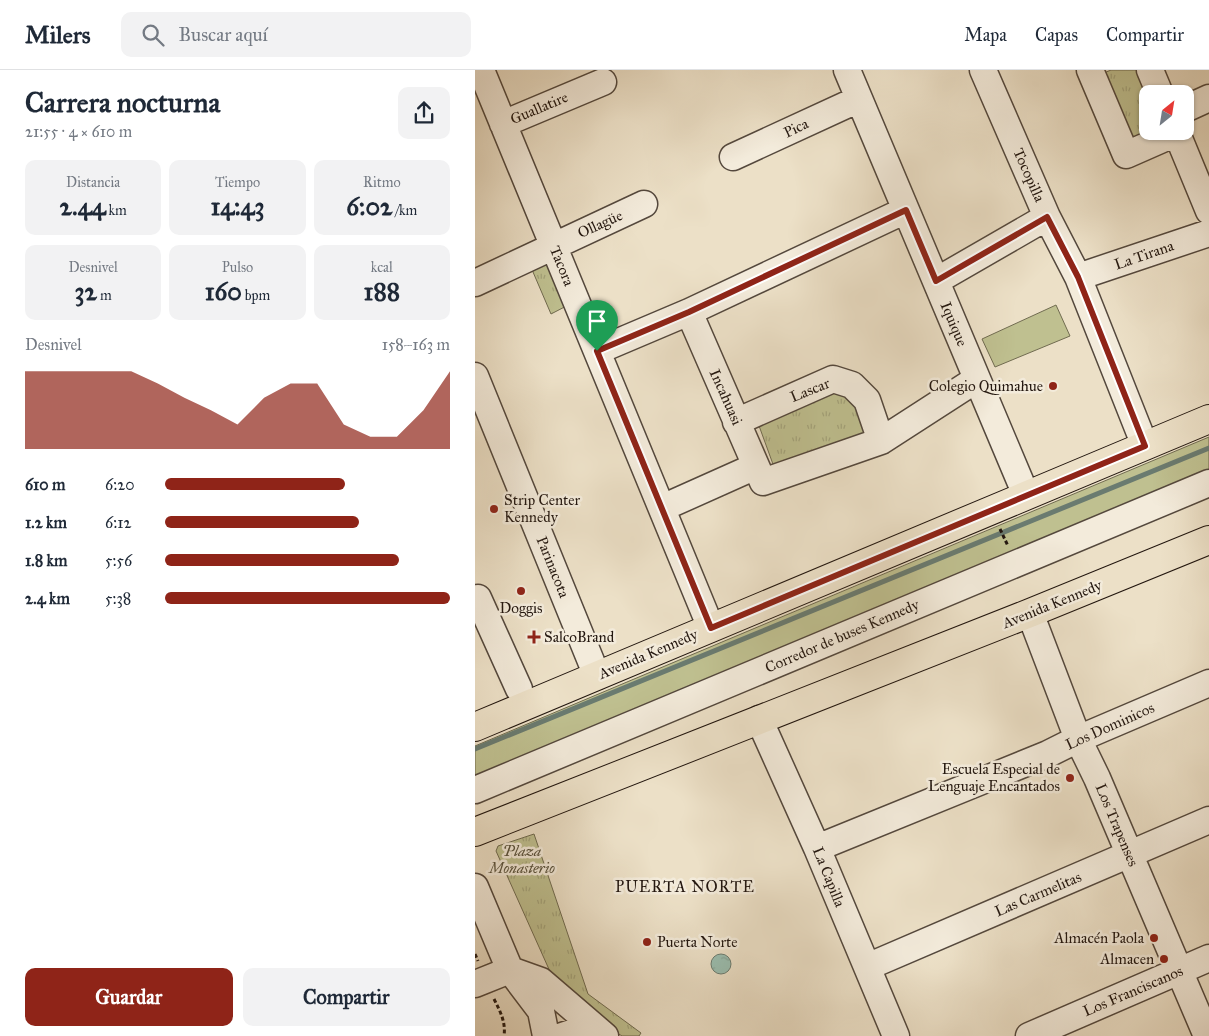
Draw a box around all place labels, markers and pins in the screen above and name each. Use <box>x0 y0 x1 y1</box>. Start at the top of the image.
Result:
pin <box>576 300 618 351</box>
place label: Colegio Quimahue <box>929 377 1043 395</box>
marker: Colegio Quimahue <box>1047 380 1059 392</box>
place label: Strip Center Kennedy <box>504 491 581 526</box>
marker: Strip Center Kennedy <box>488 503 500 515</box>
marker: Doggis <box>515 585 527 597</box>
place label: Doggis <box>499 599 543 617</box>
place label: SalcoBrand <box>544 628 615 646</box>
marker: SalcoBrand <box>528 631 540 643</box>
place label: Escuela Especial de Lenguaje Encantados <box>928 760 1060 795</box>
marker: Escuela Especial de Lenguaje Encantados <box>1064 772 1076 784</box>
place label: Almacén Paola <box>1053 929 1145 947</box>
marker: Almacén Paola <box>1148 932 1160 944</box>
place label: Puerta Norte <box>657 933 738 951</box>
marker: Puerta Norte <box>641 936 653 948</box>
place label: Almacen <box>1099 950 1154 968</box>
marker: Almacen <box>1158 953 1170 965</box>

